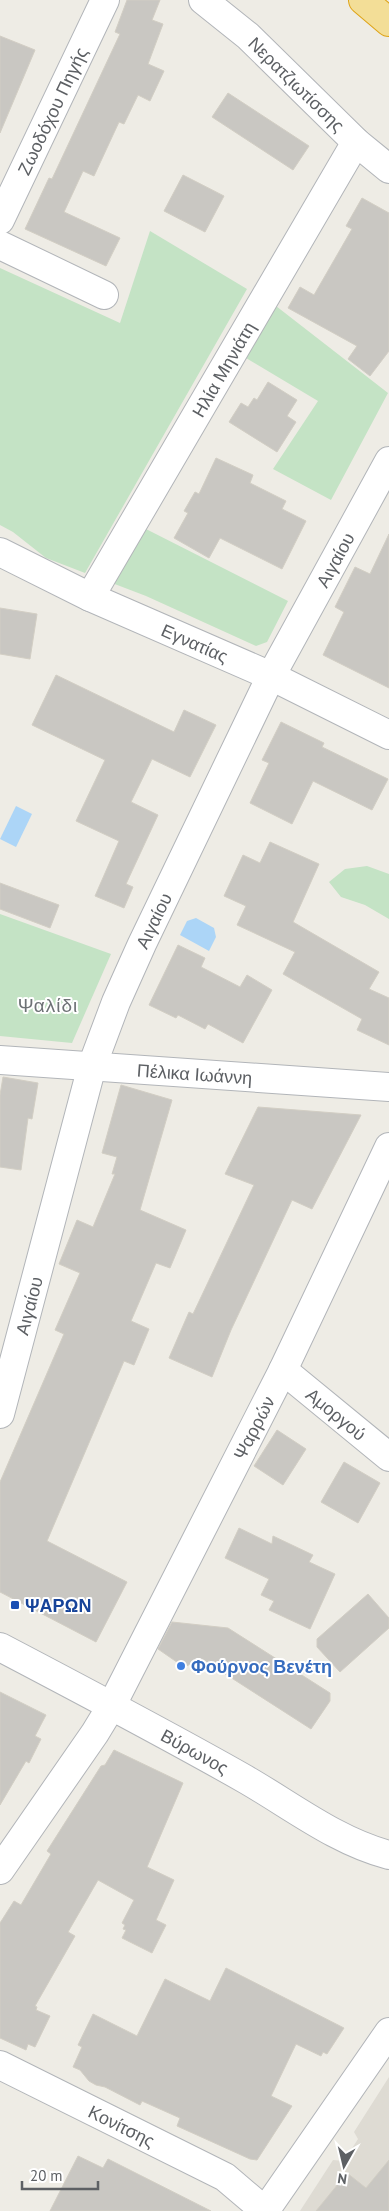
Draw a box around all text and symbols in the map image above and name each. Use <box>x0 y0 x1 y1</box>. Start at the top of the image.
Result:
street label: Νερατζιωτίσσης <box>244 32 350 136</box>
street label: Ζωοδόχου Πηγής <box>12 43 93 178</box>
street label: Ηλία Μηνιάτη <box>186 317 260 421</box>
street label: Αιγαίου <box>311 528 359 591</box>
street label: Εγνατίας <box>158 618 232 668</box>
street label: Αιγαίου <box>130 889 177 952</box>
district label: Ψαλίδι <box>18 993 78 1017</box>
street label: Πέλικα Ιωάννη <box>136 1058 253 1089</box>
street label: Αιγαίου <box>10 1274 47 1337</box>
street label: Αμοργού <box>302 1382 371 1445</box>
street label: Ψαρρών <box>228 1392 279 1463</box>
place label: ΨΑΡΩΝ <box>25 1594 92 1617</box>
marker: ΨΑΡΩΝ <box>9 1599 21 1611</box>
place label: Φούρνος Βενέτη <box>191 1655 332 1678</box>
marker: Φούρνος Βενέτη <box>175 1660 187 1672</box>
street label: Βύρωνος <box>157 1723 233 1779</box>
street label: Κονίτσης <box>85 2099 159 2152</box>
north arrow <box>319 2141 369 2191</box>
scale bar <box>22 2158 99 2190</box>
text: 20 m <box>30 2166 63 2185</box>
text: N <box>336 2169 348 2188</box>

